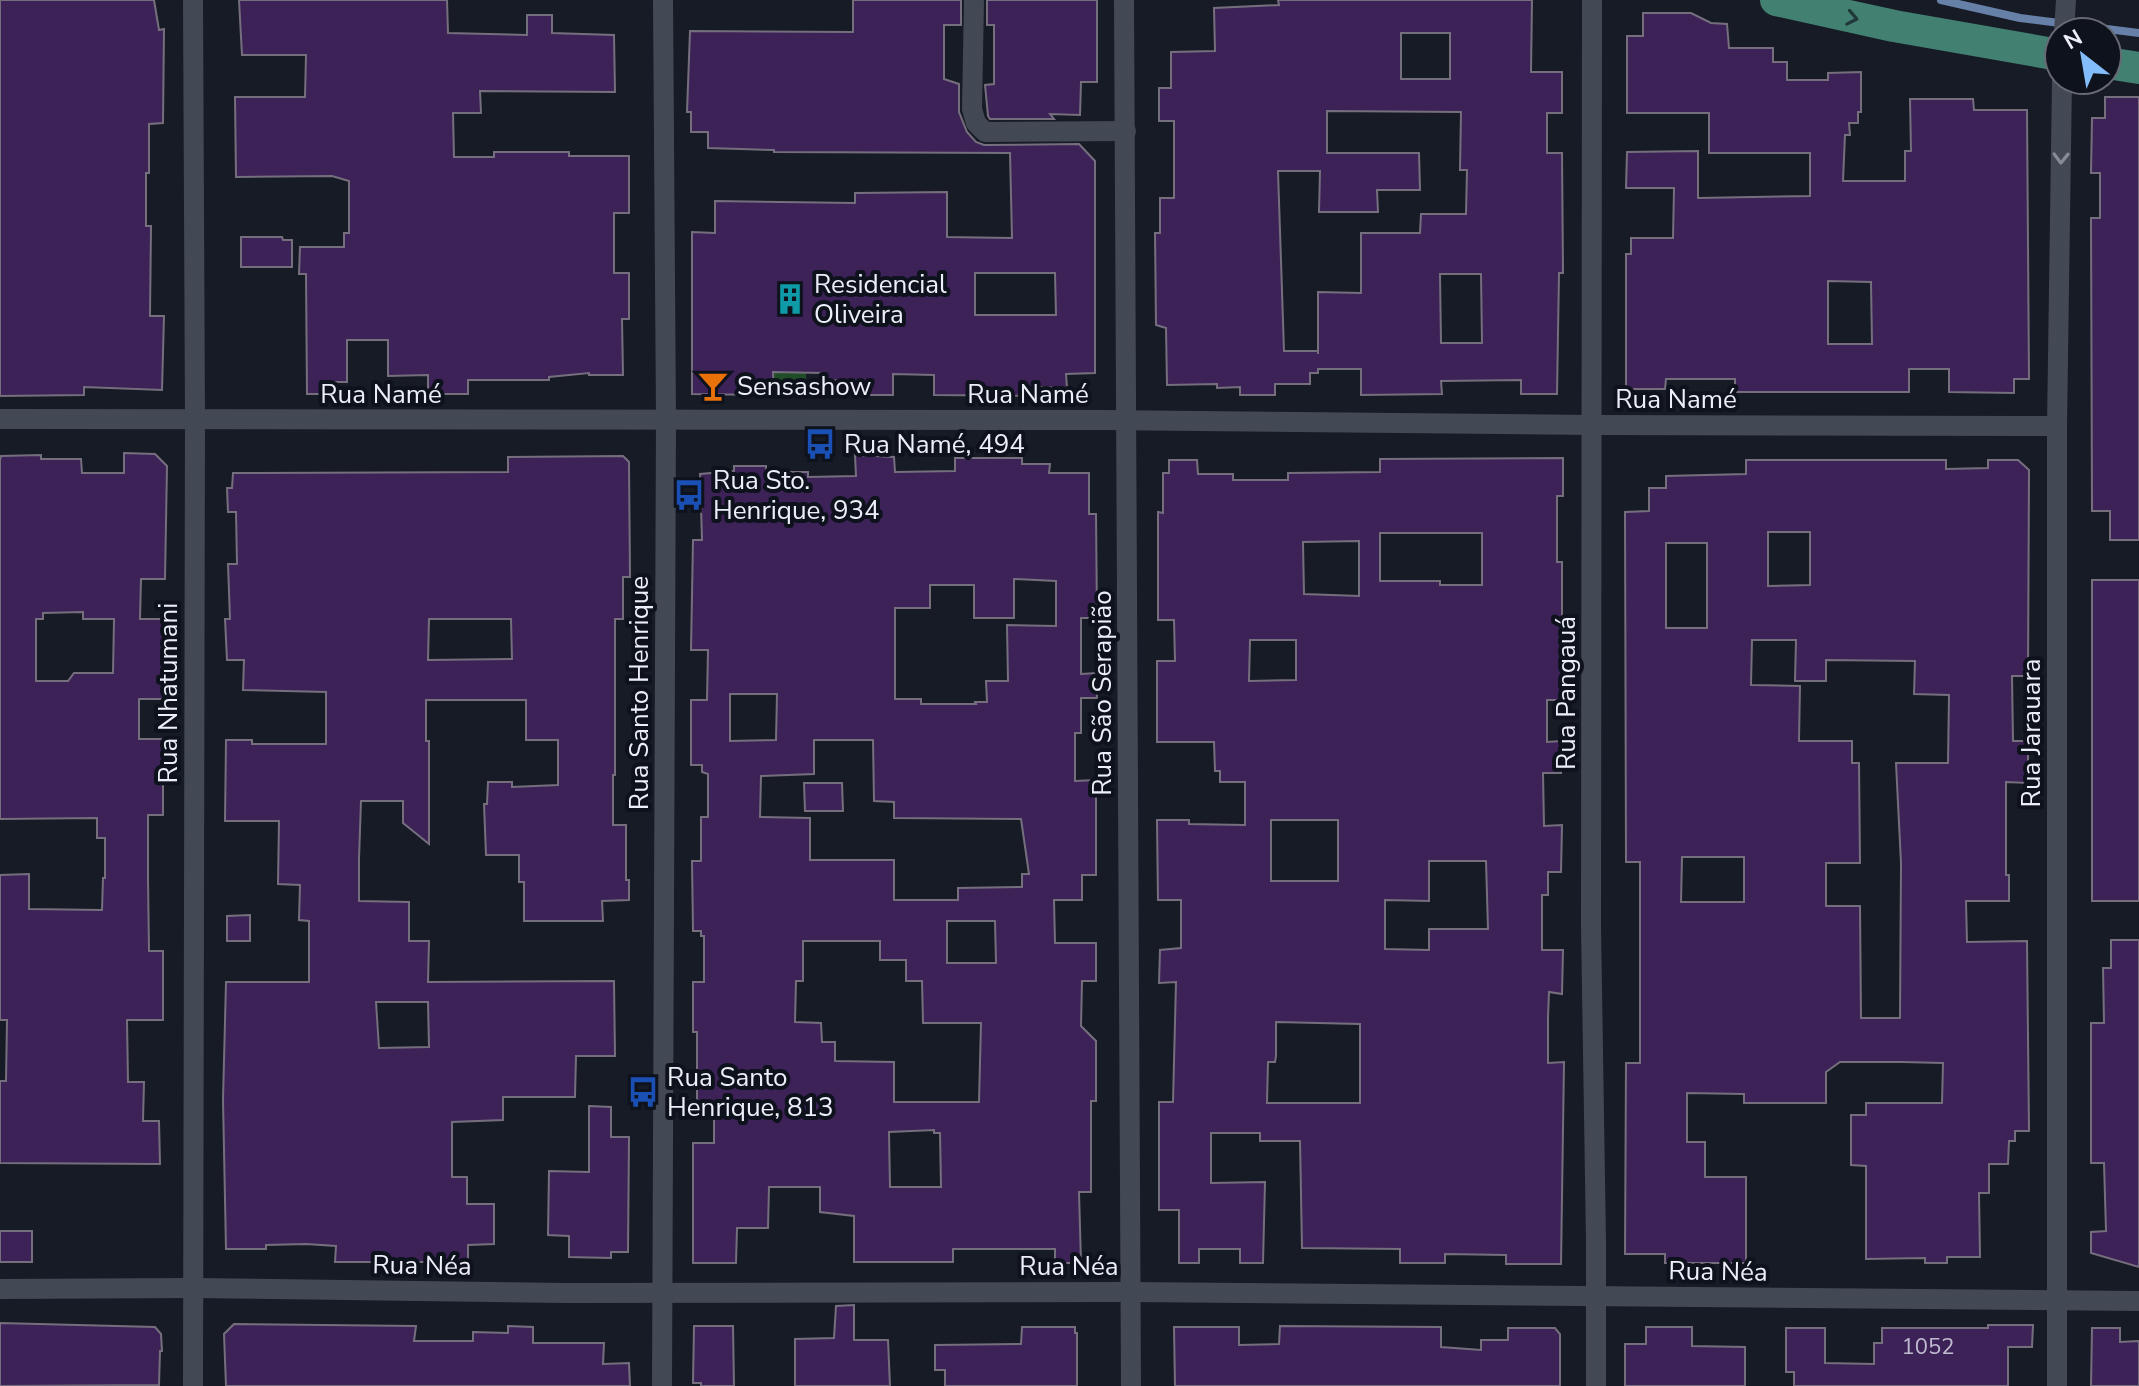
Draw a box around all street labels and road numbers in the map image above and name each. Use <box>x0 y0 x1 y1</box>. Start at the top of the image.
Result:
street label: Rua Namé <box>320 377 442 412</box>
street label: Rua Namé <box>967 377 1089 412</box>
street label: Rua Namé <box>1615 382 1737 417</box>
street label: Rua Santo Henrique <box>622 576 657 810</box>
street label: Rua São Serapião <box>1085 590 1120 796</box>
street label: Rua Nhatumani <box>151 603 186 783</box>
street label: Rua Pangauá <box>1549 616 1584 770</box>
street label: Rua Jarauara <box>2014 659 2049 807</box>
street label: Rua Néa <box>372 1247 472 1284</box>
street label: Rua Néa <box>1019 1249 1119 1284</box>
street label: Rua Néa <box>1668 1253 1768 1290</box>

